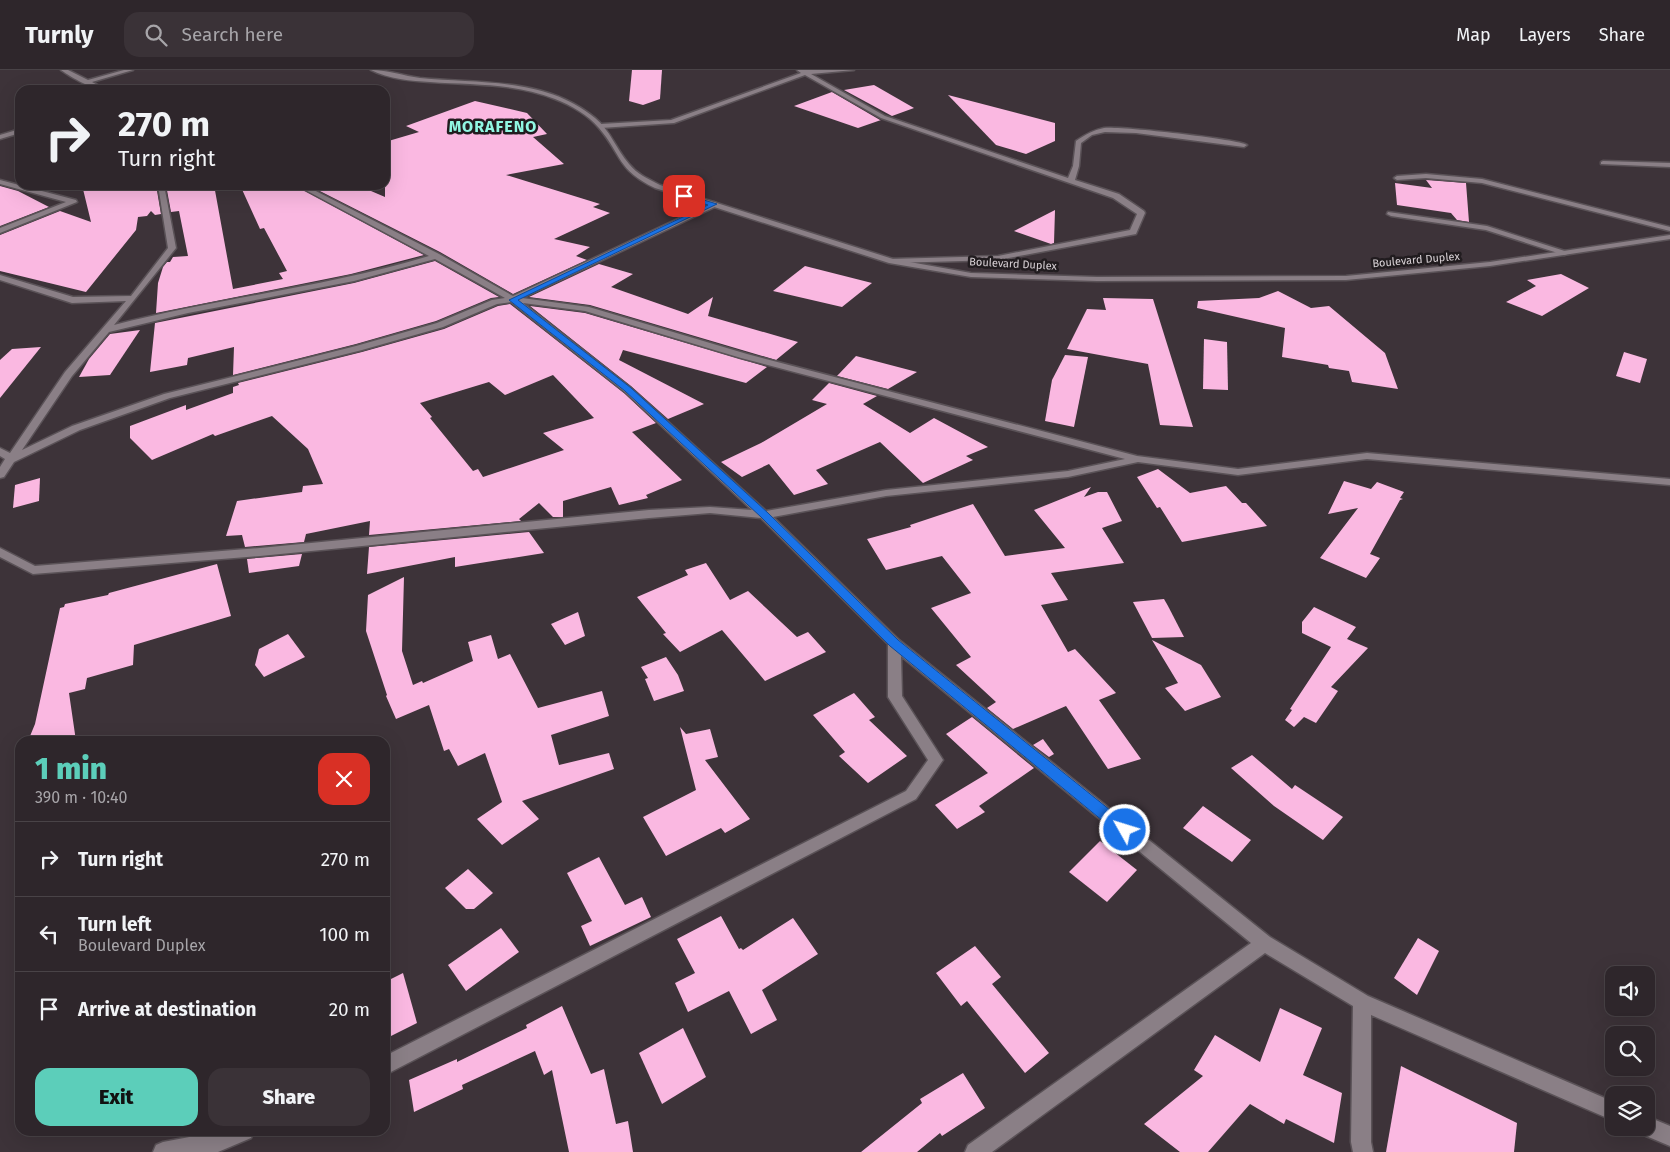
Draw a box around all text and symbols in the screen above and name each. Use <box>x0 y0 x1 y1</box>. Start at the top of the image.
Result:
search box <box>124 12 474 57</box>
text: Turnly <box>25 21 94 49</box>
icon: search <box>142 21 170 49</box>
text: Search here <box>182 23 283 46</box>
text: Map <box>1456 24 1491 46</box>
text: Layers <box>1519 24 1571 46</box>
text: Share <box>1599 24 1645 46</box>
text: 270 m <box>118 103 210 145</box>
icon: right <box>35 105 100 170</box>
district label: MORAFENO <box>449 117 537 136</box>
text: Turn right <box>118 145 215 172</box>
pin <box>663 175 705 217</box>
icon: arrive <box>670 182 698 210</box>
street label: Boulevard Duplex <box>1372 250 1461 270</box>
street label: Boulevard Duplex <box>969 255 1058 273</box>
text: 1 min <box>35 751 107 787</box>
button: close <box>318 753 370 805</box>
text: 390 m · 10:40 <box>35 788 127 807</box>
position arrow <box>1098 803 1150 855</box>
icon: right <box>35 845 63 873</box>
text: Turn right <box>78 848 163 871</box>
text: 270 m <box>321 848 370 871</box>
text: Turn left <box>78 913 152 936</box>
icon: left <box>35 920 63 948</box>
text: 100 m <box>319 923 370 946</box>
text: Boulevard Duplex <box>78 936 206 955</box>
map controls <box>1605 966 1655 1136</box>
button: sound <box>1605 966 1655 1016</box>
icon: arrive <box>35 995 63 1023</box>
text: Arrive at destination <box>78 998 257 1021</box>
text: 20 m <box>329 998 370 1021</box>
button: search <box>1605 1026 1655 1076</box>
button: Exit <box>35 1068 198 1126</box>
button: Share <box>208 1068 370 1126</box>
button: layers <box>1605 1086 1655 1136</box>

